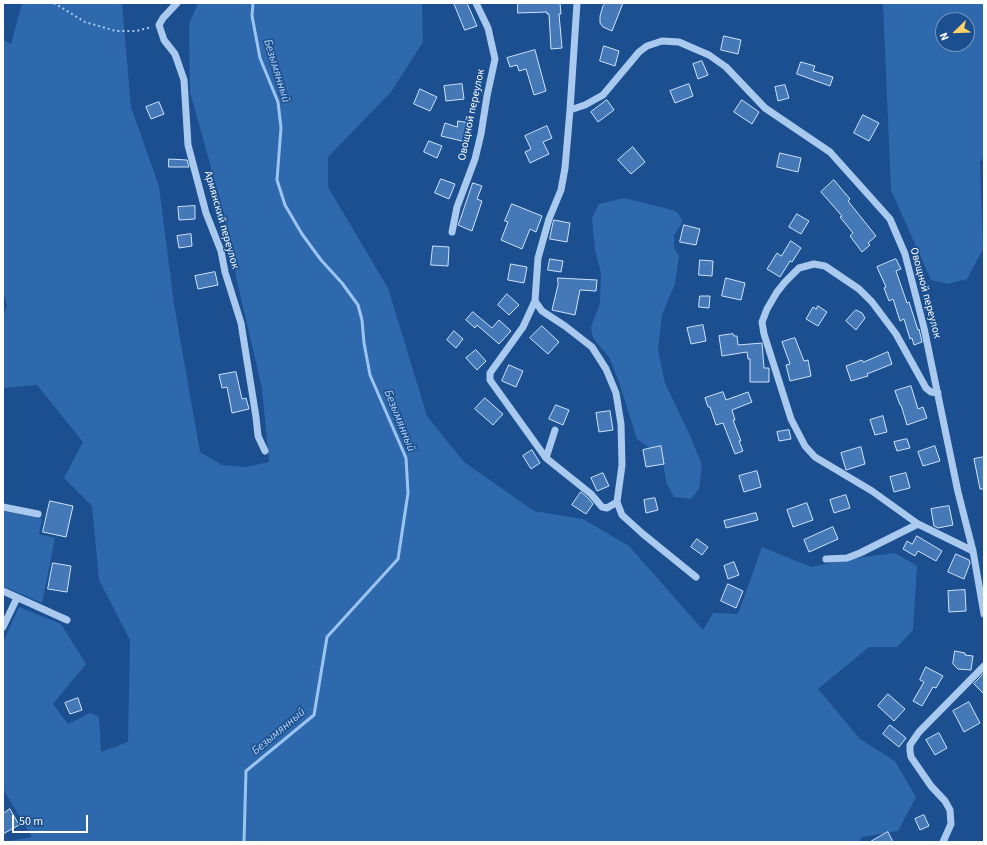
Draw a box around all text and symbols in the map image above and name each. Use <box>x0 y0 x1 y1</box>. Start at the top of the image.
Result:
north arrow <box>935 12 975 52</box>
text: N <box>936 30 953 43</box>
water label: Безымянный <box>260 38 292 104</box>
street label: Овощной переулок <box>456 68 488 162</box>
street label: Армянский переулок <box>201 169 241 271</box>
street label: Овощной переулок <box>907 246 943 340</box>
water label: Безымянный <box>380 388 418 454</box>
water label: Безымянный <box>249 705 309 759</box>
scale bar <box>14 807 90 833</box>
text: 50 m <box>19 813 43 830</box>

